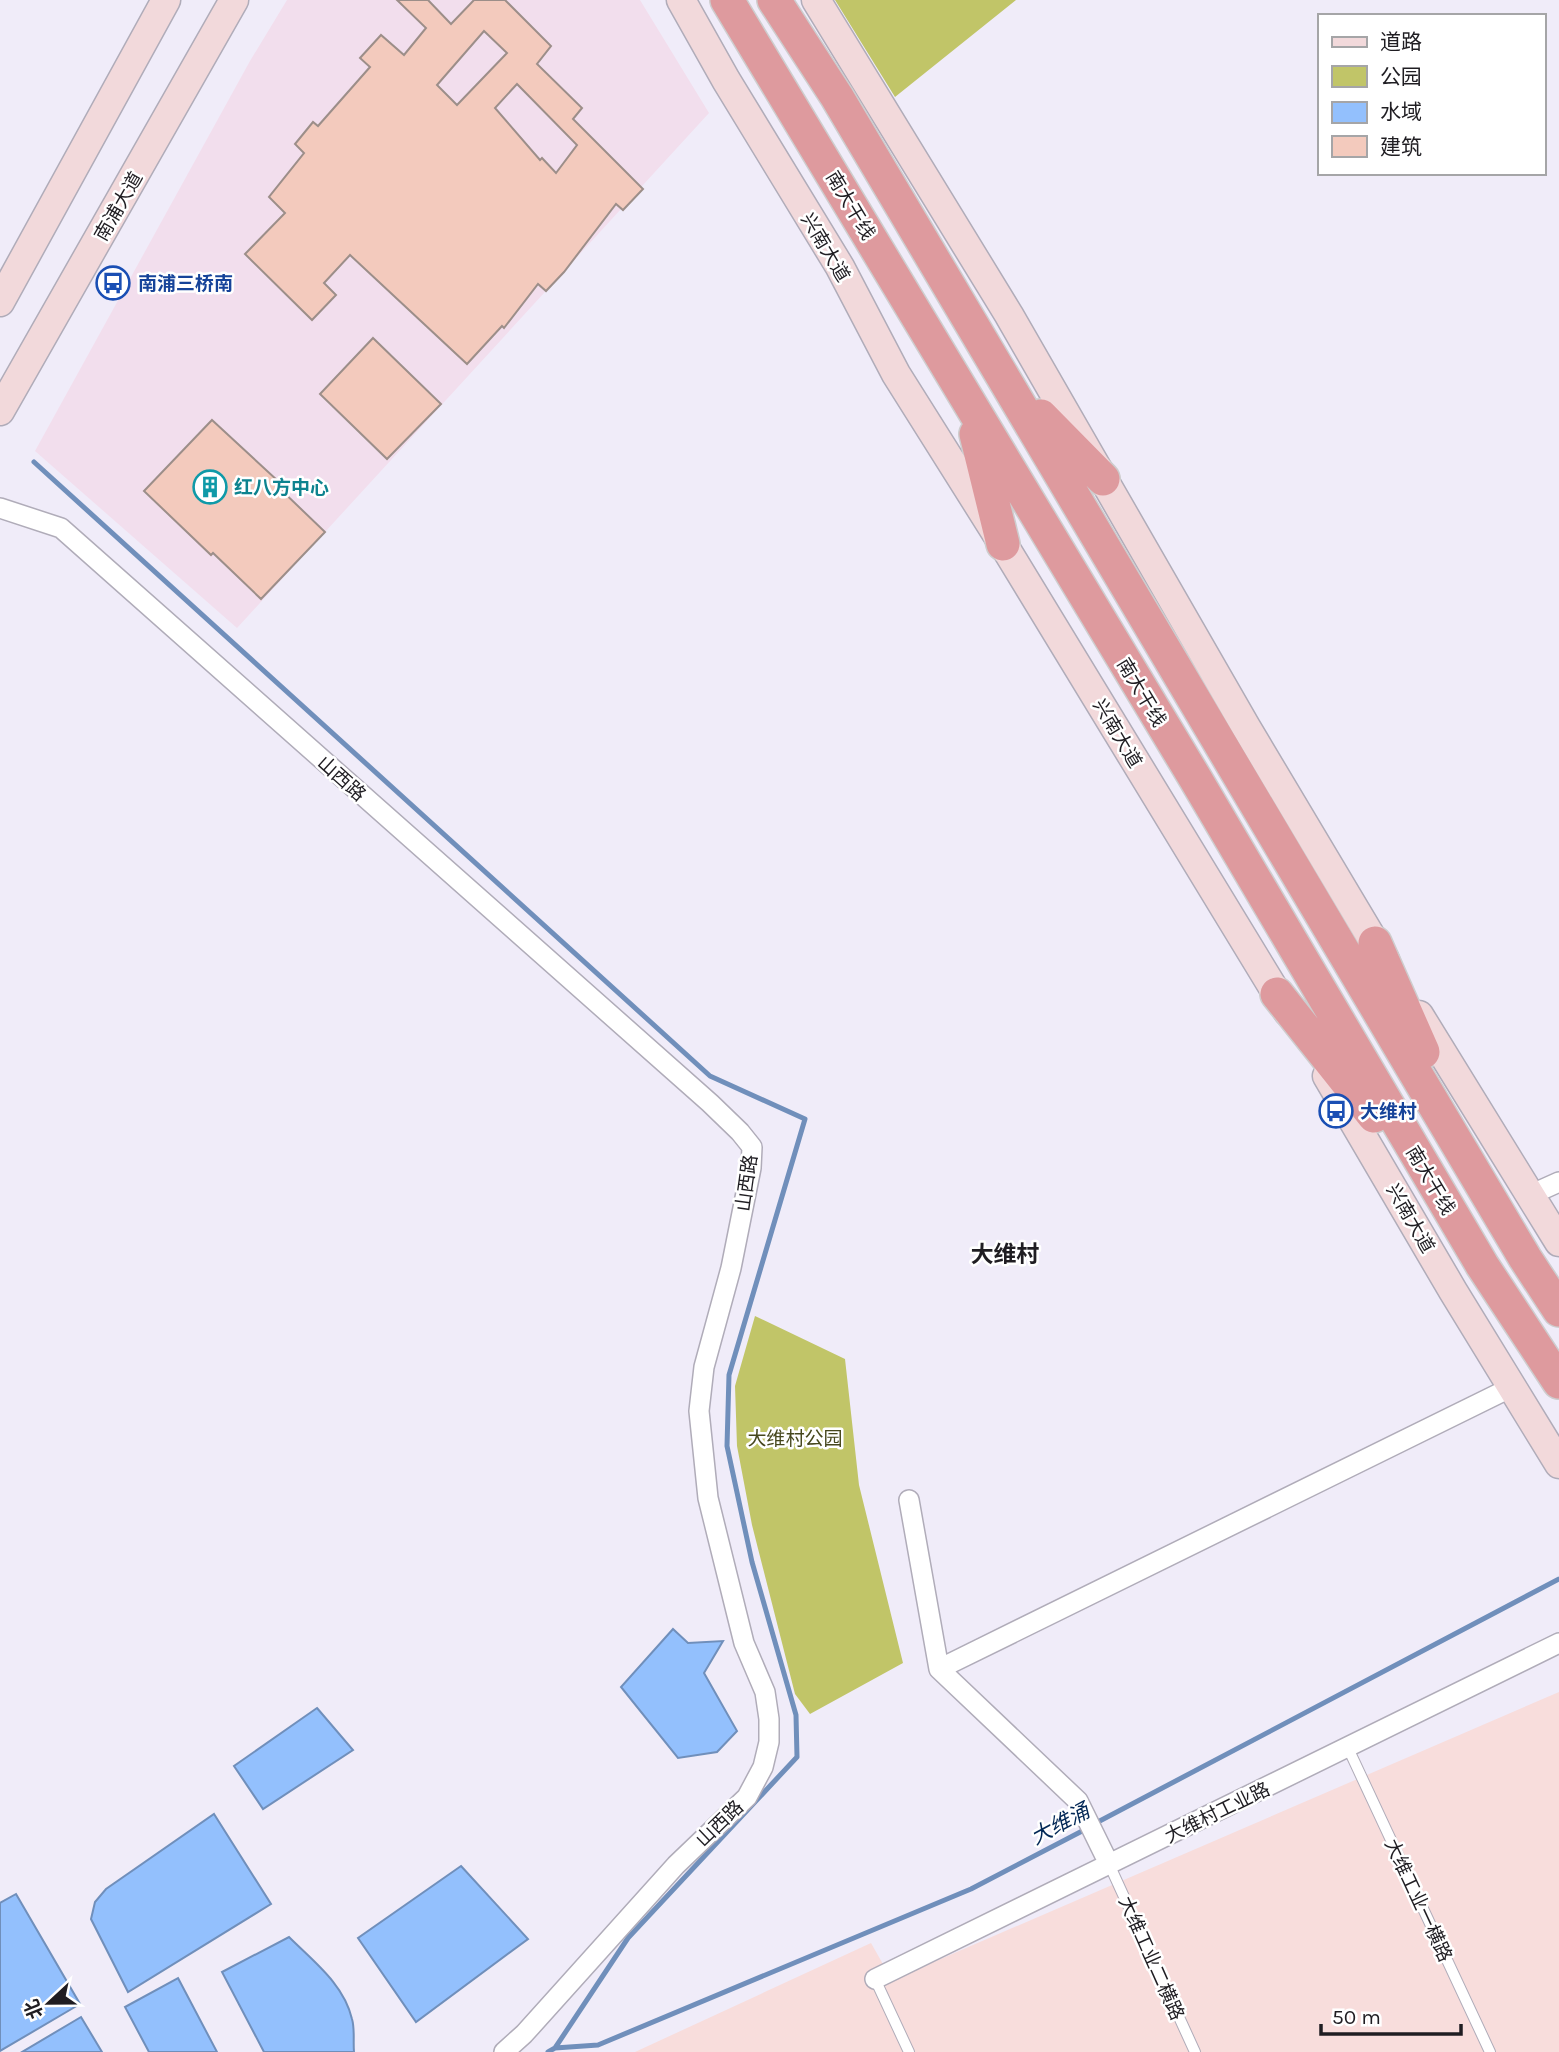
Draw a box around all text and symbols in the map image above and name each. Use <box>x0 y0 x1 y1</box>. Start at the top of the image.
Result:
legend <box>1318 14 1545 175</box>
text: 道路 <box>1380 30 1422 54</box>
text: 公园 <box>1380 65 1422 89</box>
text: 水域 <box>1380 100 1422 124</box>
text: 建筑 <box>1380 135 1422 159</box>
street label: 南大干线 <box>821 167 879 244</box>
street label: 南浦大道 <box>90 168 147 245</box>
street label: 兴南大道 <box>796 209 854 286</box>
bus stop icon: 南浦三桥南 <box>94 264 132 302</box>
place label: 南浦三桥南 <box>138 273 233 295</box>
building icon: 红八方中心 <box>191 468 229 506</box>
place label: 红八方中心 <box>234 477 329 499</box>
street label: 南大干线 <box>1112 654 1170 731</box>
street label: 兴南大道 <box>1088 695 1146 772</box>
street label: 山西路 <box>313 751 370 806</box>
bus stop icon: 大维村 <box>1317 1092 1355 1130</box>
place label: 大维村 <box>1360 1101 1417 1123</box>
street label: 南大干线 <box>1401 1142 1459 1219</box>
street label: 山西路 <box>732 1153 762 1213</box>
street label: 兴南大道 <box>1382 1180 1439 1257</box>
district label: 大维村 <box>971 1241 1040 1268</box>
park label: 大维村公园 <box>747 1428 843 1450</box>
street label: 大维村工业路 <box>1161 1778 1273 1848</box>
street label: 山西路 <box>692 1796 748 1851</box>
water label: 大维涌 <box>1027 1798 1095 1849</box>
street label: 大维工业一横路 <box>1380 1835 1456 1965</box>
street label: 大维工业二横路 <box>1114 1893 1188 2024</box>
north arrow <box>14 1968 84 2038</box>
scale bar <box>1321 1993 1461 2037</box>
text: 北 <box>20 1996 48 2022</box>
text: 50 m <box>1332 2005 1381 2029</box>

